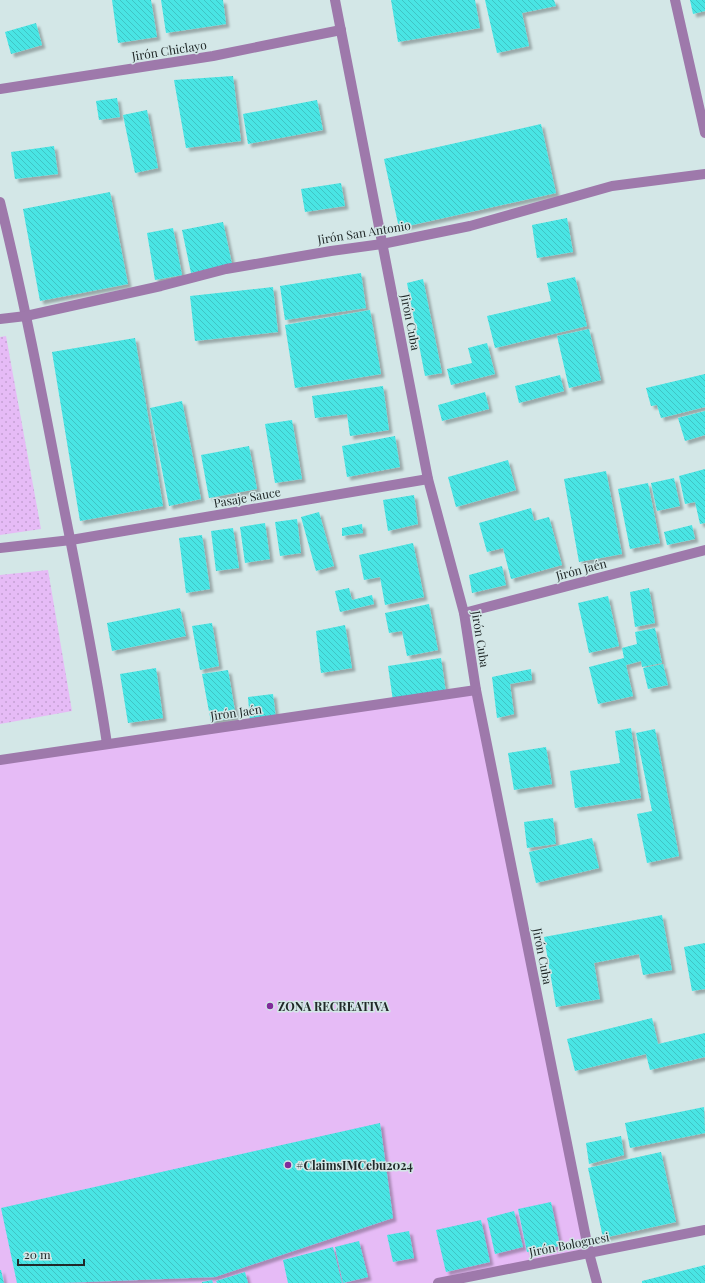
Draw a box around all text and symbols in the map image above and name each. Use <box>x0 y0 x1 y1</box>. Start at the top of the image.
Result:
street label: Jirón Chiclayo <box>129 36 208 64</box>
street label: Jirón San Antonio <box>315 217 412 247</box>
street label: Jirón Cuba <box>398 291 424 352</box>
street label: Pasaje Sauce <box>212 483 282 511</box>
street label: Jirón Jaén <box>553 555 608 584</box>
street label: Jirón Cuba <box>468 609 493 668</box>
street label: Jirón Jaén <box>208 700 263 724</box>
street label: Jirón Cuba <box>530 925 556 986</box>
place label: ZONA RECREATIVA <box>278 998 390 1014</box>
marker: ZONA RECREATIVA <box>265 1001 275 1011</box>
place label: #ClaimsIMCebu2024 <box>296 1157 413 1173</box>
marker: #ClaimsIMCebu2024 <box>283 1160 293 1170</box>
street label: Jirón Bolognesi <box>527 1228 611 1260</box>
scale bar <box>18 1241 84 1267</box>
text: 20 m <box>24 1246 51 1262</box>

